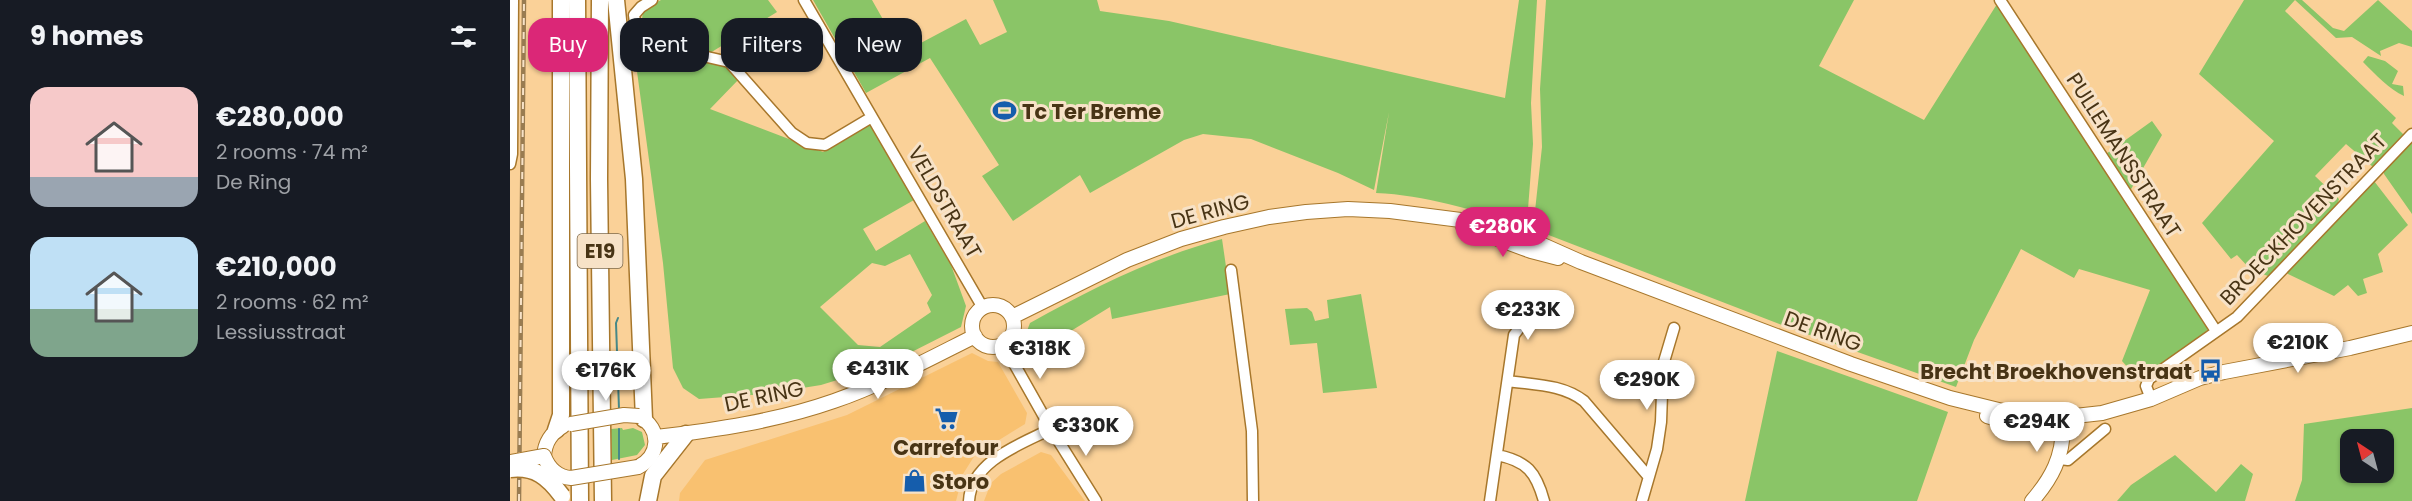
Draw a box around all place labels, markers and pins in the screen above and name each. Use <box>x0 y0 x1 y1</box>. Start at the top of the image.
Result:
place label: Tc Ter Breme <box>1022 97 1161 126</box>
sports icon: Tc Ter Breme <box>991 98 1017 124</box>
pin: €280K <box>1461 207 1545 258</box>
pin: €233K <box>1486 290 1570 341</box>
pin: €210K <box>2256 323 2340 374</box>
pin: €318K <box>998 329 1082 380</box>
pin: €431K <box>836 349 920 400</box>
pin: €176K <box>564 351 648 402</box>
place label: Brecht Broekhovenstraat <box>1920 357 2192 386</box>
bus stop icon: Brecht Broekhovenstraat <box>2197 358 2223 384</box>
pin: €290K <box>1605 360 1689 411</box>
pin: €294K <box>1995 402 2079 453</box>
supermarket icon: Carrefour <box>933 406 959 432</box>
pin: €330K <box>1044 406 1128 457</box>
place label: Carrefour <box>893 433 999 462</box>
place label: Storo <box>932 467 989 496</box>
shop icon: Storo <box>901 468 927 494</box>

